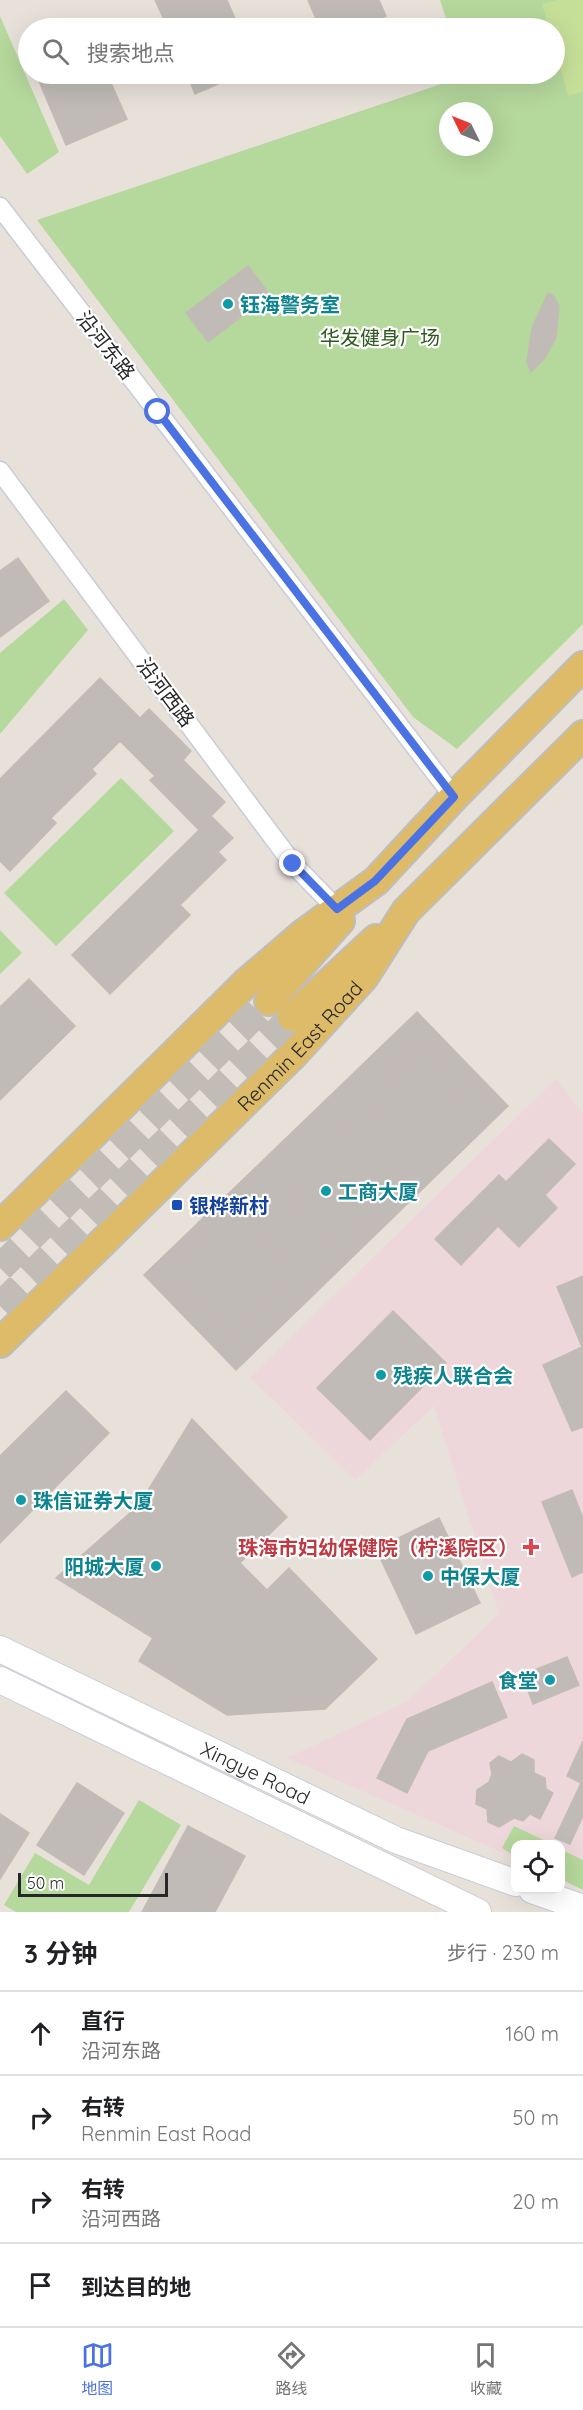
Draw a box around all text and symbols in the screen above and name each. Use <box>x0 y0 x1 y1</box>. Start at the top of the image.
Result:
search box <box>18 18 565 84</box>
icon: search <box>39 35 72 68</box>
text: 搜索地点 <box>87 39 175 67</box>
north arrow <box>439 102 493 156</box>
place label: 钰海警务室 <box>240 292 340 317</box>
marker: 钰海警务室 <box>221 297 235 311</box>
street label: 沿河东路 <box>72 306 140 384</box>
park label: 华发健身广场 <box>320 325 440 350</box>
route start <box>144 398 170 424</box>
street label: 沿河西路 <box>132 653 200 731</box>
route end <box>279 850 305 876</box>
street label: Renmin East Road <box>231 975 367 1116</box>
place label: 工商大厦 <box>338 1179 418 1204</box>
marker: 工商大厦 <box>319 1184 333 1198</box>
place label: 银桦新村 <box>189 1193 269 1218</box>
marker: 银桦新村 <box>170 1198 184 1212</box>
place label: 残疾人联合会 <box>393 1363 513 1388</box>
marker: 残疾人联合会 <box>374 1368 388 1382</box>
place label: 珠信证券大厦 <box>33 1488 153 1513</box>
marker: 珠信证券大厦 <box>14 1493 28 1507</box>
place label: 珠海市妇幼保健院（柠溪院区） <box>238 1535 518 1560</box>
marker: 珠海市妇幼保健院（柠溪院区） <box>522 1538 540 1556</box>
place label: 阳城大厦 <box>64 1554 144 1579</box>
marker: 阳城大厦 <box>149 1559 163 1573</box>
place label: 中保大厦 <box>440 1564 520 1589</box>
marker: 中保大厦 <box>421 1569 435 1583</box>
place label: 食堂 <box>498 1668 538 1693</box>
marker: 食堂 <box>543 1673 557 1687</box>
street label: Xingye Road <box>197 1735 314 1809</box>
map controls <box>511 1840 565 1894</box>
button: locate <box>511 1840 565 1894</box>
scale bar <box>18 1870 168 1898</box>
text: 50 m <box>27 1873 64 1893</box>
text: 3 分钟 <box>24 1937 97 1970</box>
text: 步行 · 230 m <box>447 1940 559 1965</box>
text: 直行 <box>81 2007 125 2035</box>
icon: ahead <box>24 2017 57 2050</box>
text: 160 m <box>505 2021 559 2046</box>
text: 沿河东路 <box>81 2038 161 2063</box>
text: 右转 <box>81 2093 125 2121</box>
icon: right <box>24 2101 57 2134</box>
text: 50 m <box>513 2105 559 2130</box>
text: Renmin East Road <box>81 2121 251 2146</box>
text: 右转 <box>81 2175 125 2203</box>
icon: right <box>24 2185 57 2218</box>
text: 20 m <box>512 2189 559 2214</box>
text: 沿河西路 <box>81 2206 161 2231</box>
icon: arrive <box>24 2269 57 2302</box>
text: 到达目的地 <box>81 2273 191 2301</box>
tab: 地图 <box>81 2339 114 2399</box>
tab: 路线 <box>275 2339 308 2399</box>
tab: 收藏 <box>469 2339 502 2399</box>

